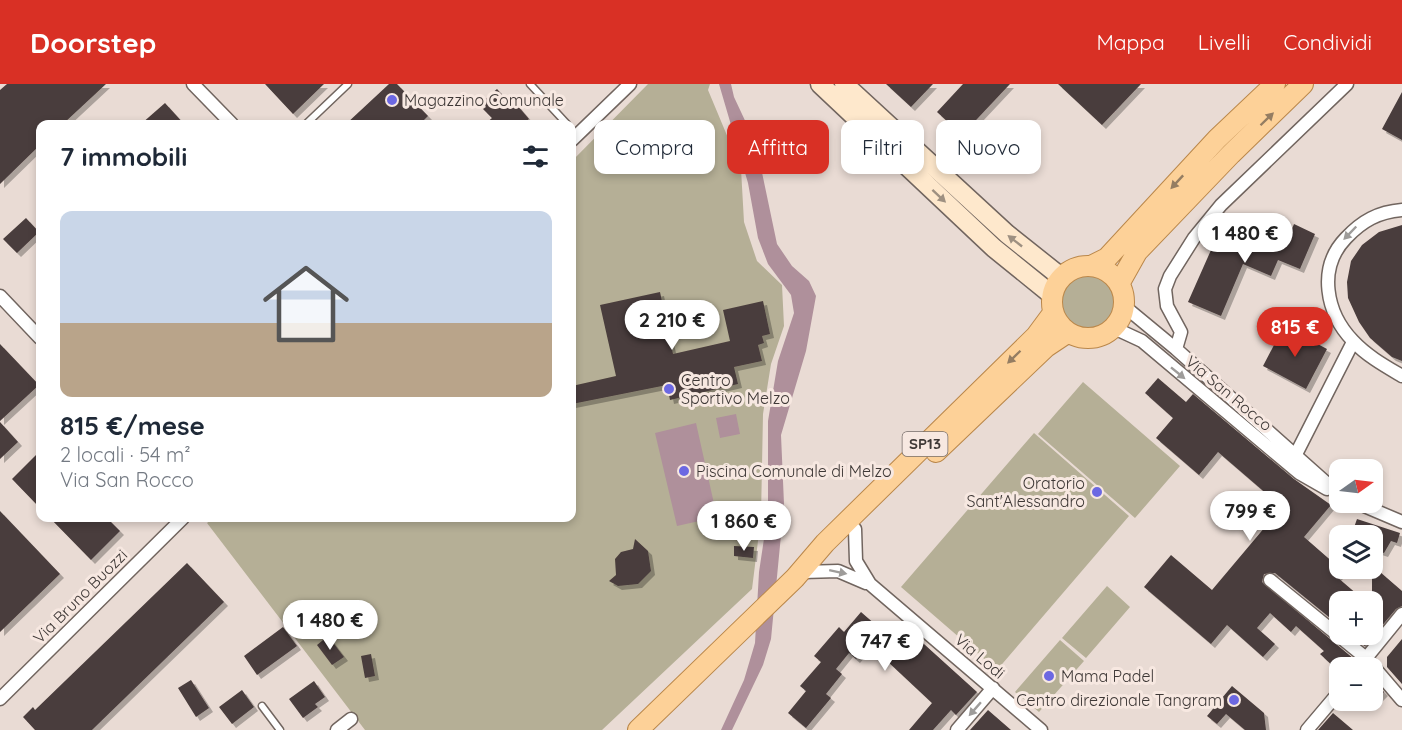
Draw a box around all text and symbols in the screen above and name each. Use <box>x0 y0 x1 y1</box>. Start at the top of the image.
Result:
text: Doorstep <box>30 25 156 60</box>
text: Mappa <box>1096 29 1165 55</box>
text: Livelli <box>1198 29 1250 55</box>
text: Condividi <box>1283 29 1372 55</box>
place label: Magazzino Comunale <box>404 90 564 110</box>
marker: Magazzino Comunale <box>385 93 399 107</box>
one-way arrow <box>1259 112 1274 126</box>
chip: Compra <box>594 120 715 174</box>
chip: Affitta <box>727 120 829 174</box>
chip: Filtri <box>841 120 924 174</box>
chip: Nuovo <box>936 120 1041 174</box>
text: 7 immobili <box>60 140 187 173</box>
icon: filters <box>519 140 552 173</box>
one-way arrow <box>1170 175 1184 190</box>
one-way arrow <box>931 189 946 202</box>
pin: 1 480 € <box>1190 213 1300 264</box>
text: 1 480 € <box>1212 220 1278 245</box>
one-way arrow <box>1343 226 1357 241</box>
one-way arrow <box>1008 236 1023 248</box>
icon: home <box>252 250 360 358</box>
pin: 2 210 € <box>617 300 727 351</box>
text: 2 210 € <box>639 307 705 332</box>
pin: 815 € <box>1253 307 1337 358</box>
text: 815 € <box>1271 314 1319 339</box>
one-way arrow <box>1007 349 1021 363</box>
street label: Via San Rocco <box>1182 351 1276 435</box>
one-way arrow <box>1171 366 1186 378</box>
place label: Centro Sportivo Melzo <box>681 370 790 408</box>
marker: Centro Sportivo Melzo <box>662 382 676 396</box>
text: 815 €/mese <box>60 409 205 442</box>
road number: SP13 <box>902 432 948 456</box>
text: 2 locali · 54 m² <box>60 442 191 467</box>
north arrow <box>1329 459 1383 513</box>
map controls <box>1329 459 1383 711</box>
place label: Piscina Comunale di Melzo <box>696 461 892 481</box>
marker: Piscina Comunale di Melzo <box>677 464 691 478</box>
text: Via San Rocco <box>60 467 194 492</box>
place label: Oratorio Sant'Alessandro <box>966 473 1085 511</box>
marker: Oratorio Sant'Alessandro <box>1090 485 1104 499</box>
pin: 799 € <box>1208 491 1292 542</box>
text: 799 € <box>1224 498 1276 523</box>
pin: 1 860 € <box>689 501 799 552</box>
text: 1 860 € <box>711 508 777 533</box>
button: layers <box>1329 525 1383 579</box>
street label: Via Bruno Buozzi <box>29 545 131 647</box>
one-way arrow <box>829 568 848 577</box>
button: + <box>1329 591 1383 645</box>
pin: 1 480 € <box>275 600 385 651</box>
text: 1 480 € <box>297 607 363 632</box>
pin: 747 € <box>843 621 927 672</box>
text: 747 € <box>860 628 910 653</box>
street label: Via Lodi <box>951 629 1009 683</box>
button: − <box>1329 657 1383 711</box>
place label: Mama Padel <box>1061 666 1154 686</box>
marker: Mama Padel <box>1042 669 1056 683</box>
place label: Centro direzionale Tangram <box>1016 690 1222 710</box>
marker: Centro direzionale Tangram <box>1227 693 1241 707</box>
one-way arrow <box>969 701 982 716</box>

